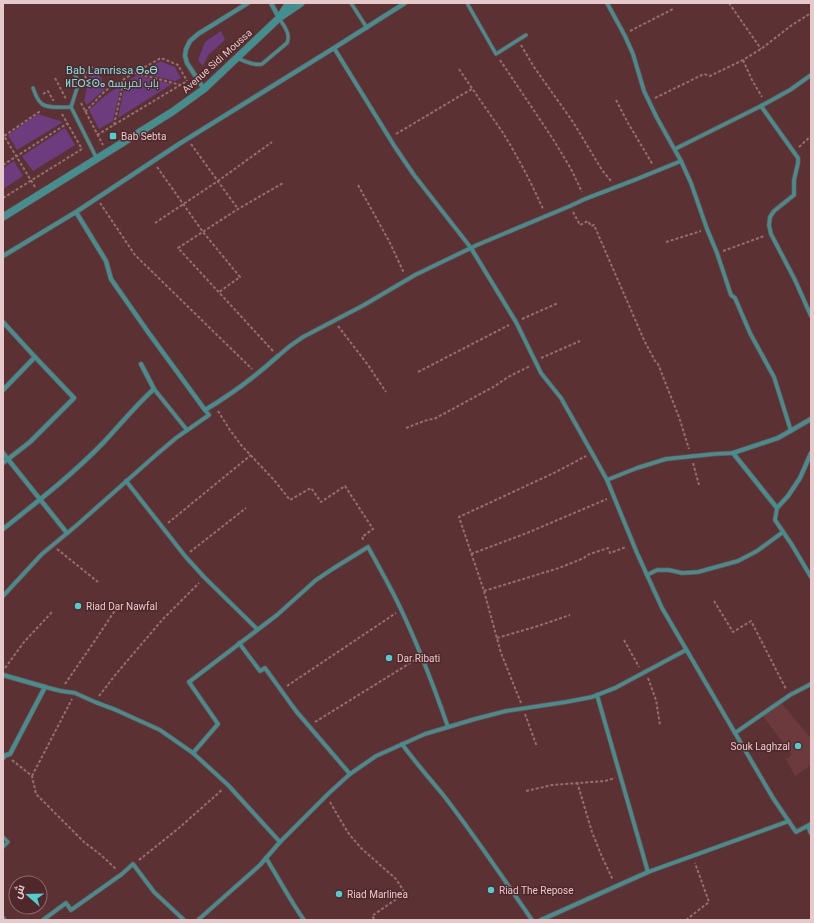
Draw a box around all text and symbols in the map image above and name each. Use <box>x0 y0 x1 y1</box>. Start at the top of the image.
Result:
street label: Avenue Sidi Moussa <box>180 27 254 95</box>
district label: Bab Lamrissa ⴱⴰⴱ ⵍⵎⵔⵉⵙⴰ باب لمريسة <box>65 64 159 90</box>
marker: Bab Sebta <box>108 131 118 141</box>
place label: Bab Sebta <box>121 131 166 142</box>
marker: Riad Dar Nawfal <box>73 601 83 611</box>
place label: Riad Dar Nawfal <box>86 601 157 612</box>
marker: Dar Ribati <box>384 653 394 663</box>
place label: Dar Ribati <box>397 653 440 664</box>
place label: Souk Laghzal <box>731 741 790 752</box>
marker: Souk Laghzal <box>793 741 803 751</box>
north arrow <box>8 875 48 915</box>
text: ش <box>11 883 28 901</box>
marker: Riad The Repose <box>486 885 496 895</box>
place label: Riad The Repose <box>499 885 573 896</box>
marker: Riad Marlinea <box>334 889 344 899</box>
place label: Riad Marlinea <box>347 889 408 900</box>

